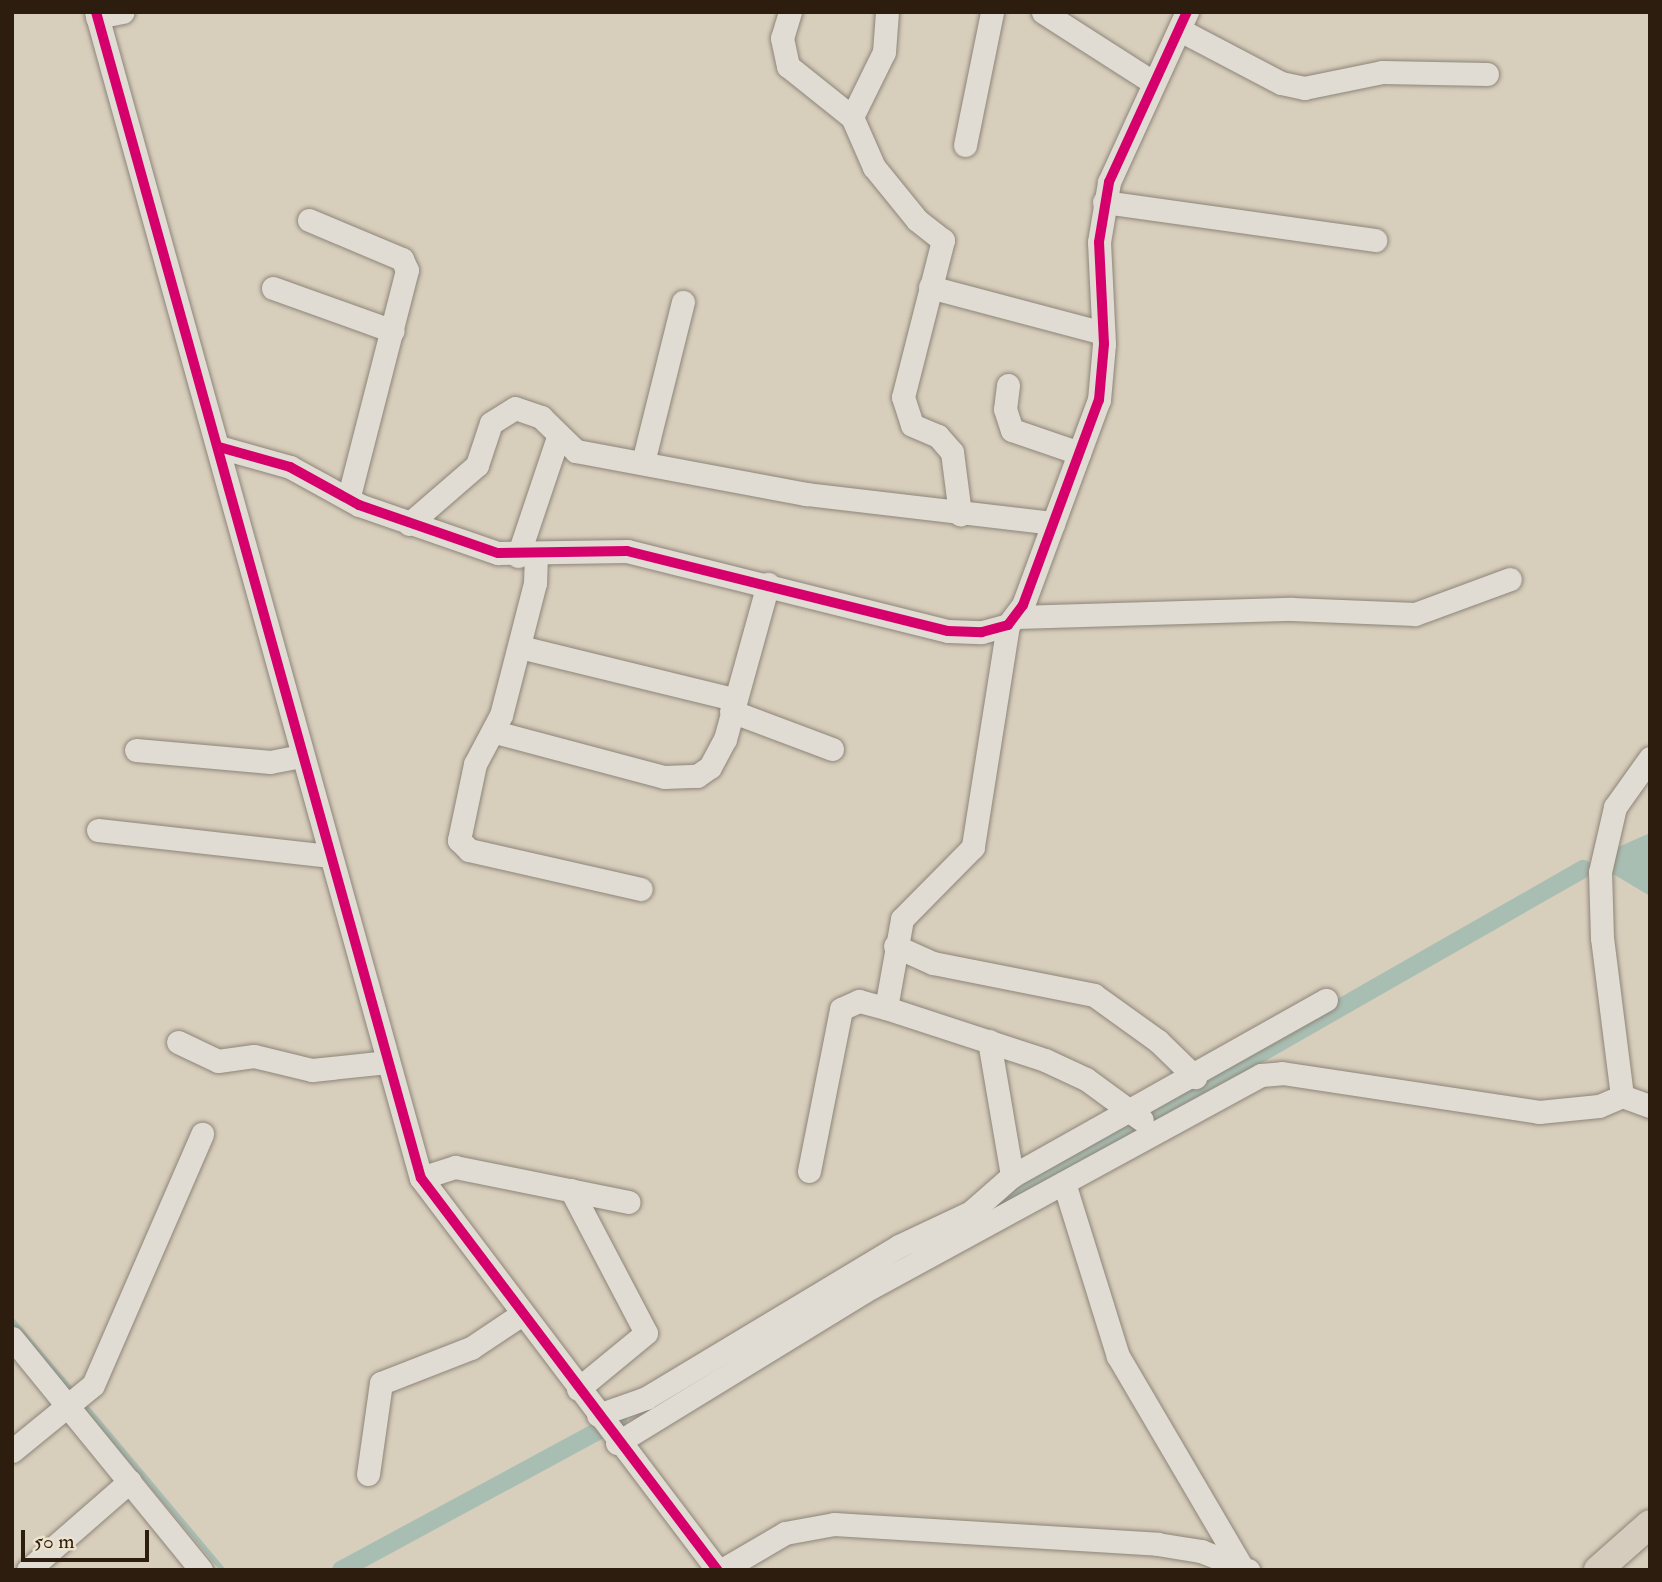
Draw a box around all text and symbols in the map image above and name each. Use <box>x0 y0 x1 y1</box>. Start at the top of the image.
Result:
scale bar <box>24 1516 152 1560</box>
text: 50 m <box>34 1528 75 1555</box>

